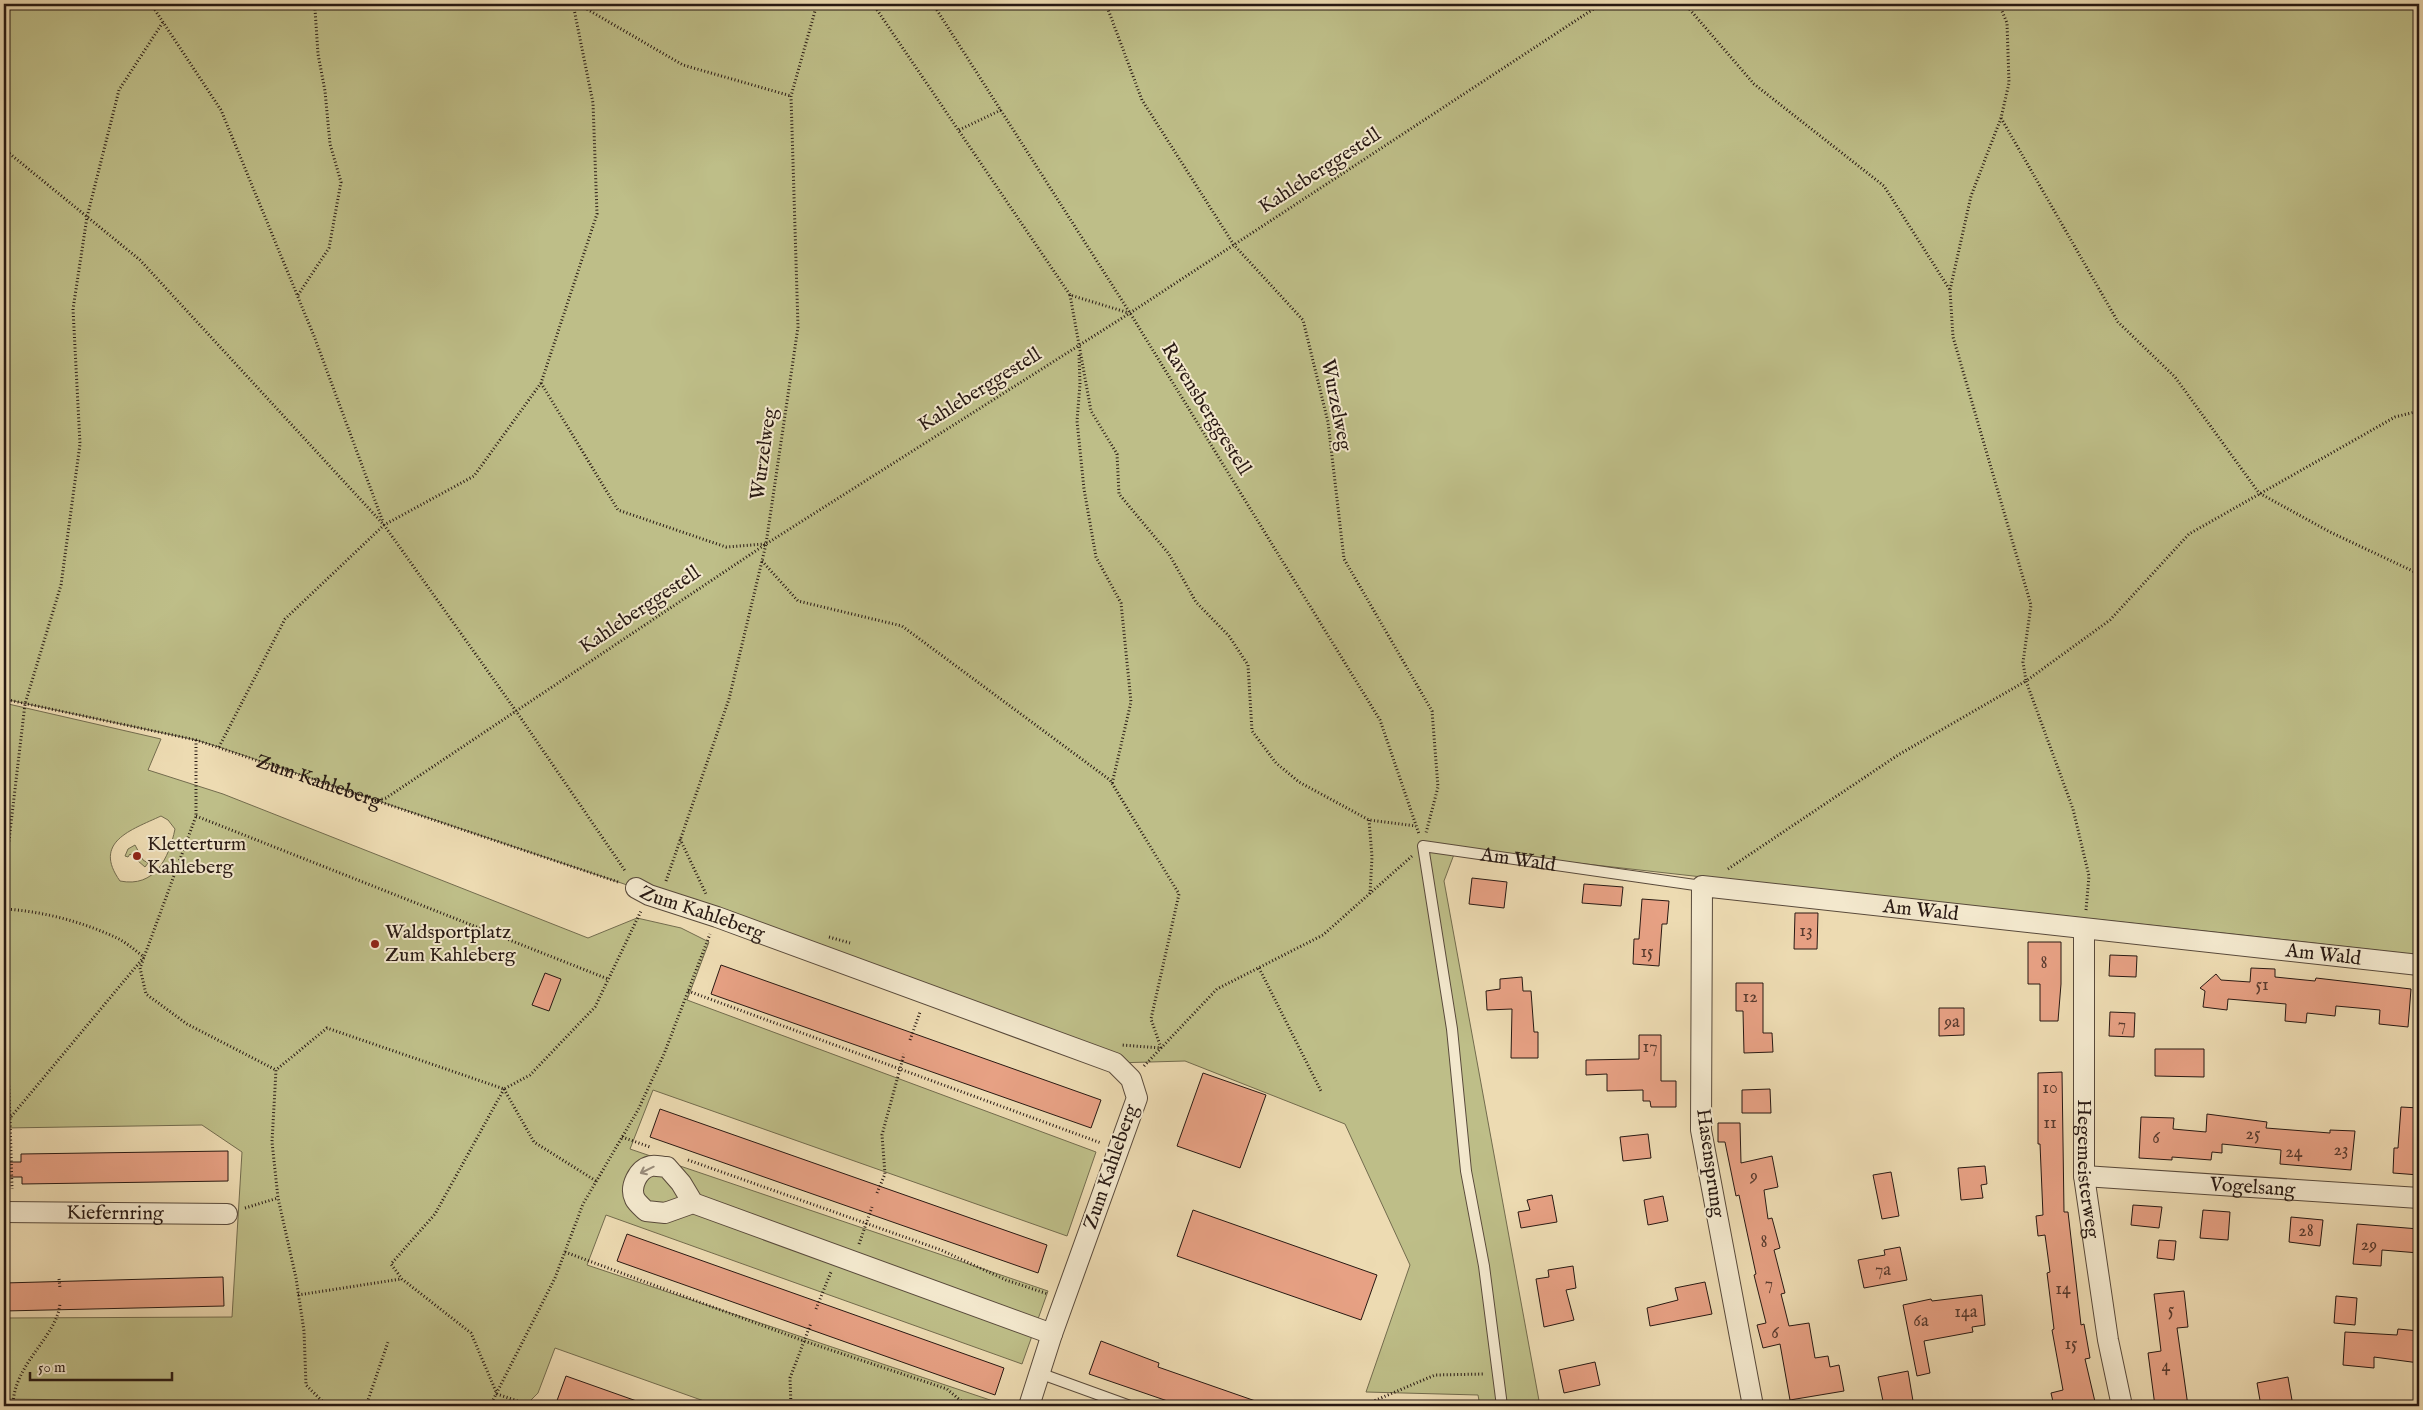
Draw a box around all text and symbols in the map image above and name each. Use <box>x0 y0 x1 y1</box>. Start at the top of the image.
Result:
street label: Kahleberggestell <box>1254 122 1386 220</box>
street label: Ravensberggestell <box>1155 338 1257 480</box>
street label: Kahleberggestell <box>914 342 1047 438</box>
street label: Wurzelweg <box>1315 357 1357 454</box>
street label: Wurzelweg <box>745 405 783 502</box>
street label: Kahleberggestell <box>575 560 706 660</box>
street label: Zum Kahleberg <box>253 749 386 814</box>
place label: Kletterturm Kahleberg <box>147 832 246 880</box>
street label: Am Wald <box>1478 842 1558 877</box>
marker: Kletterturm Kahleberg <box>131 850 143 862</box>
street label: Zum Kahleberg <box>635 880 769 946</box>
street label: Am Wald <box>1881 893 1960 927</box>
place label: Waldsportplatz Zum Kahleberg <box>385 920 517 968</box>
house number: 13 <box>1799 920 1813 943</box>
marker: Waldsportplatz Zum Kahleberg <box>369 938 381 950</box>
street label: Am Wald <box>2283 938 2363 971</box>
house number: 15 <box>1640 941 1654 964</box>
house number: 8 <box>2040 952 2048 975</box>
house number: 51 <box>2255 974 2269 997</box>
house number: 12 <box>1742 986 1758 1009</box>
house number: 9a <box>1943 1011 1960 1034</box>
house number: 7 <box>2118 1014 2126 1037</box>
house number: 17 <box>1642 1036 1658 1059</box>
house number: 10 <box>2042 1077 2058 1100</box>
street label: Hegemeisterweg <box>2072 1099 2106 1241</box>
street label: Zum Kahleberg <box>1078 1100 1144 1233</box>
street label: Hasensprung <box>1690 1107 1730 1220</box>
house number: 11 <box>2043 1112 2057 1135</box>
house number: 25 <box>2246 1123 2261 1146</box>
house number: 6 <box>2152 1127 2160 1150</box>
house number: 23 <box>2333 1139 2349 1162</box>
house number: 24 <box>2285 1141 2303 1164</box>
one-way arrow <box>639 1165 654 1175</box>
house number: 9 <box>1749 1165 1758 1188</box>
street label: Vogelsang <box>2208 1172 2297 1202</box>
street label: Kiefernring <box>66 1200 165 1226</box>
house number: 28 <box>2298 1220 2314 1243</box>
house number: 8 <box>1760 1231 1768 1254</box>
house number: 29 <box>2361 1234 2377 1257</box>
house number: 7a <box>1875 1259 1891 1282</box>
house number: 7 <box>1765 1273 1773 1296</box>
house number: 14 <box>2055 1278 2071 1301</box>
house number: 5 <box>2168 1299 2175 1322</box>
house number: 14a <box>1954 1301 1978 1324</box>
house number: 6a <box>1913 1310 1929 1333</box>
house number: 6 <box>1771 1322 1779 1345</box>
house number: 15 <box>2064 1333 2078 1356</box>
scale bar <box>30 1350 172 1382</box>
house number: 4 <box>2162 1355 2171 1378</box>
text: 50 m <box>38 1358 66 1377</box>

